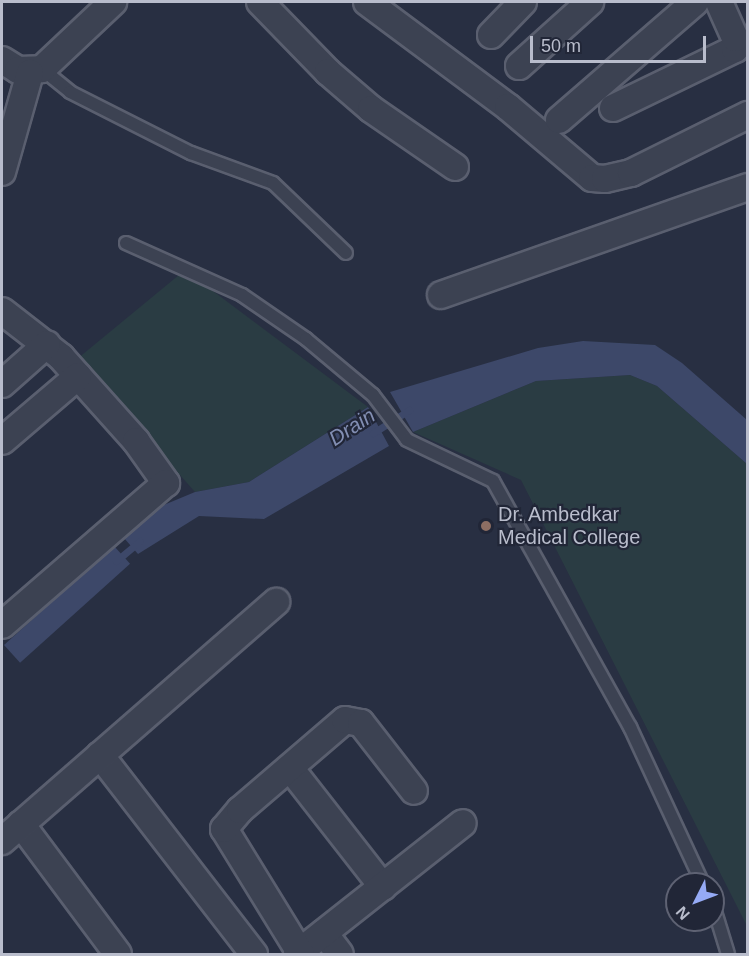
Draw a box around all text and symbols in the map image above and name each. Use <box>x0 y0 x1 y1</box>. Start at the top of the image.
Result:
scale bar <box>533 24 708 62</box>
text: 50 m <box>541 36 581 56</box>
water label: Drain <box>324 403 380 451</box>
place label: Dr. Ambedkar Medical College <box>498 502 640 549</box>
marker: Dr. Ambedkar Medical College <box>479 519 493 533</box>
north arrow <box>665 872 725 932</box>
text: N <box>673 903 693 923</box>

